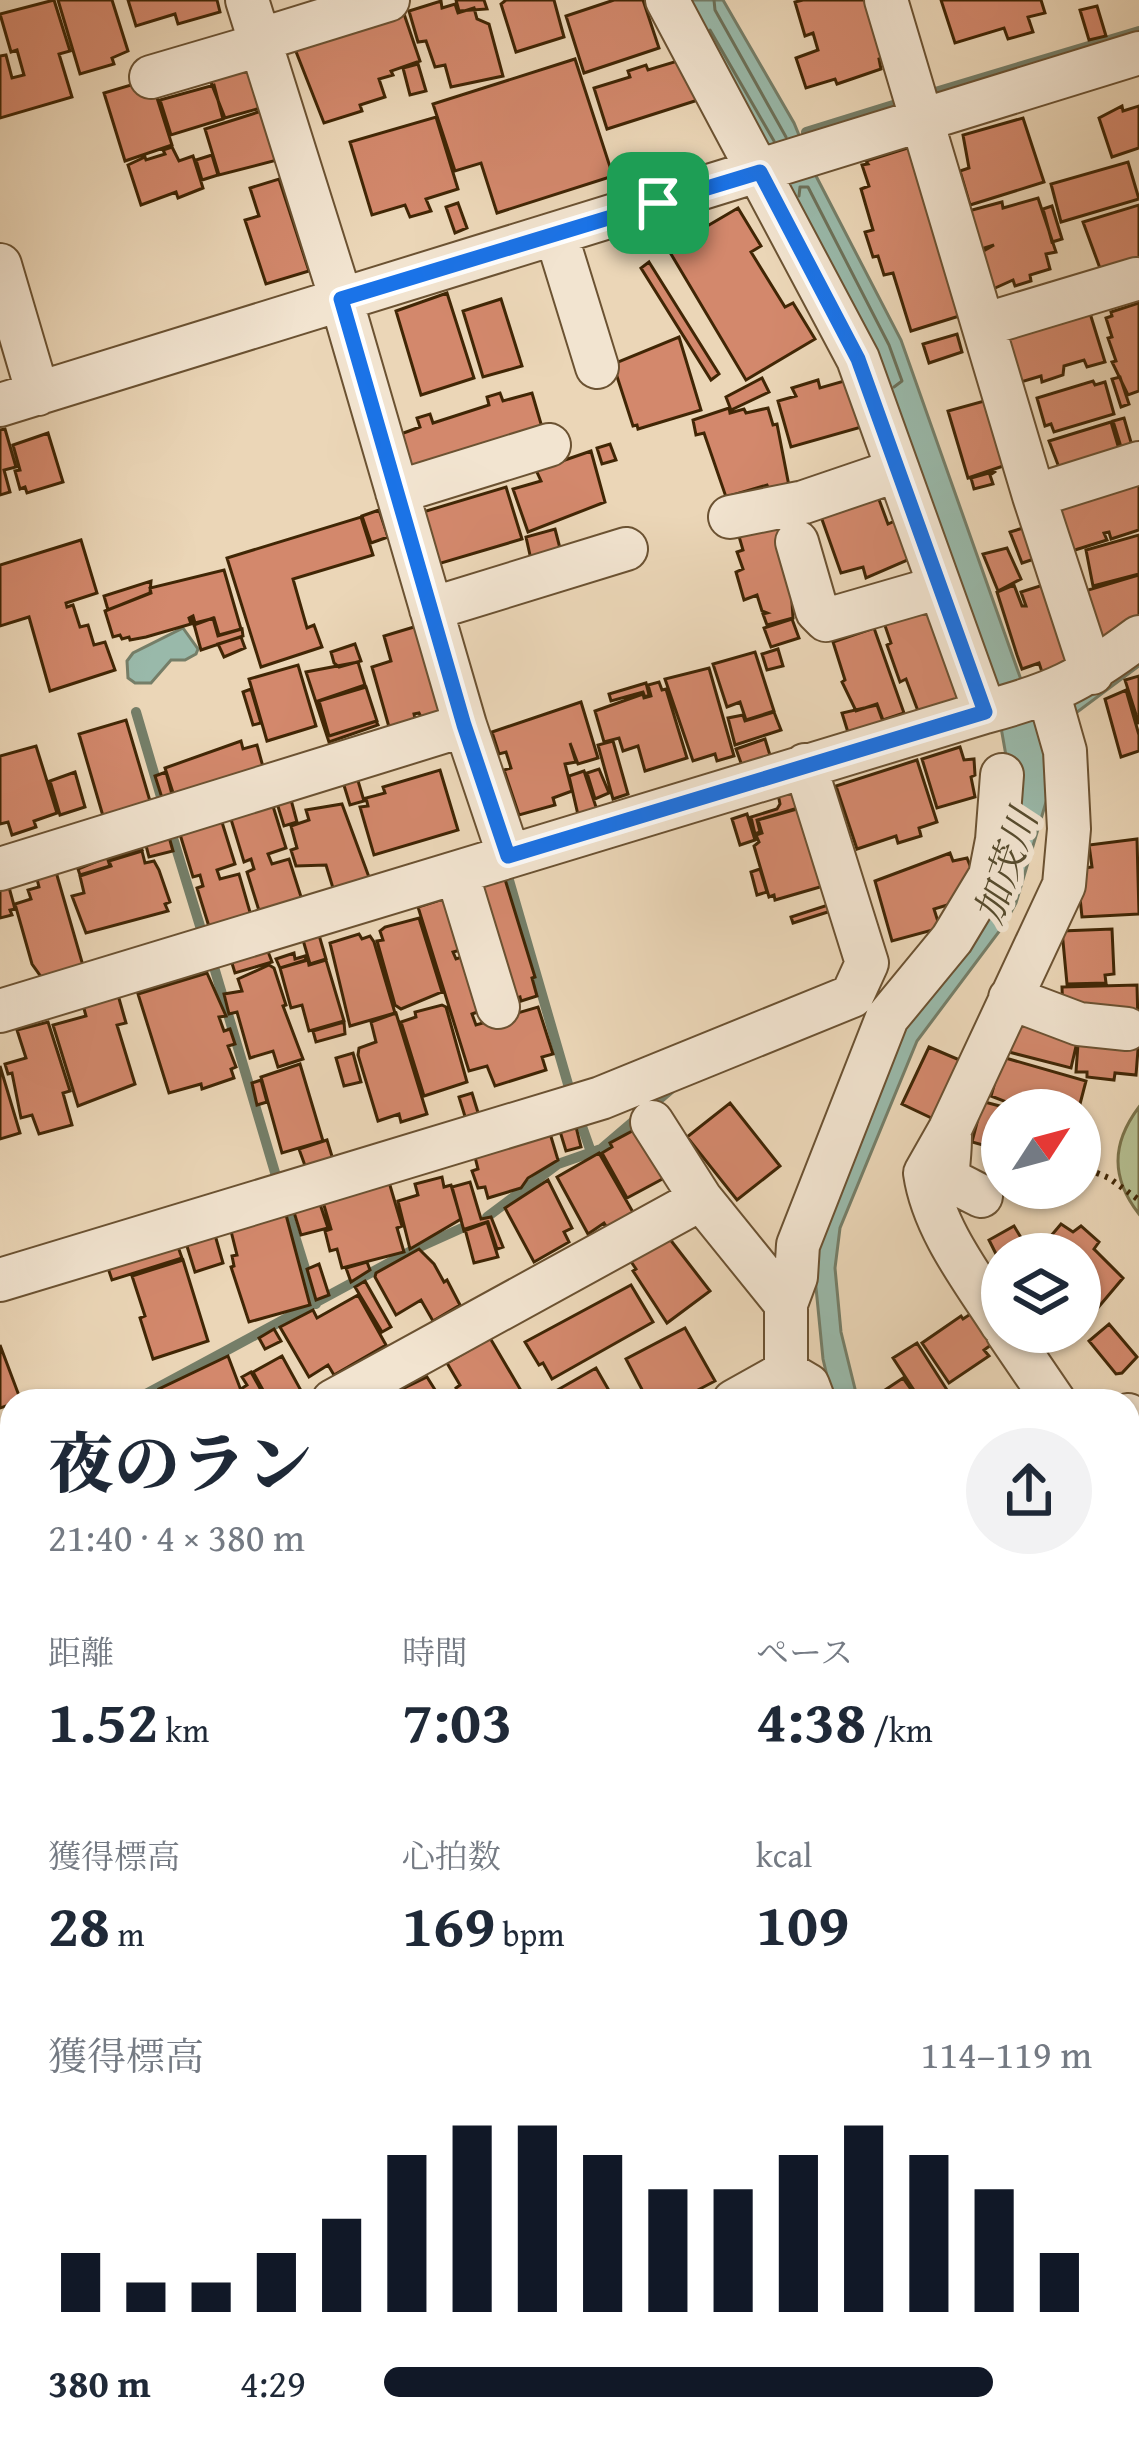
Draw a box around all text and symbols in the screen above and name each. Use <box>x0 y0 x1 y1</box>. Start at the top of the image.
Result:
pin <box>607 152 709 254</box>
icon: arrive <box>625 170 691 236</box>
water label: 加茂川 <box>959 798 1052 931</box>
north arrow <box>981 1089 1101 1209</box>
map controls <box>981 1089 1101 1353</box>
button: layers <box>981 1233 1101 1353</box>
text: 夜のラン <box>48 1414 312 1511</box>
button: share <box>966 1428 1092 1554</box>
text: 21:40 · 4 × 380 m <box>48 1508 305 1565</box>
text: 距離 <box>48 1628 114 1676</box>
text: 時間 <box>402 1628 468 1676</box>
text: ペース <box>756 1628 853 1676</box>
text: 1.52 <box>48 1676 158 1764</box>
text: 7:03 <box>402 1676 512 1764</box>
text: 4:38 <box>756 1676 866 1764</box>
text: km <box>158 1706 209 1754</box>
text: /km <box>866 1706 933 1754</box>
text: kcal <box>756 1831 812 1879</box>
text: 獲得標高 <box>48 1832 180 1880</box>
text: 心拍数 <box>402 1832 501 1880</box>
text: 109 <box>756 1879 849 1967</box>
text: 28 <box>48 1880 110 1968</box>
text: 169 <box>402 1880 495 1968</box>
text: m <box>110 1910 144 1958</box>
text: bpm <box>495 1910 564 1958</box>
text: 114–119 m <box>920 2025 1092 2082</box>
text: 獲得標高 <box>48 2027 204 2084</box>
text: 380 m <box>48 2354 151 2411</box>
text: 4:29 <box>240 2354 306 2411</box>

